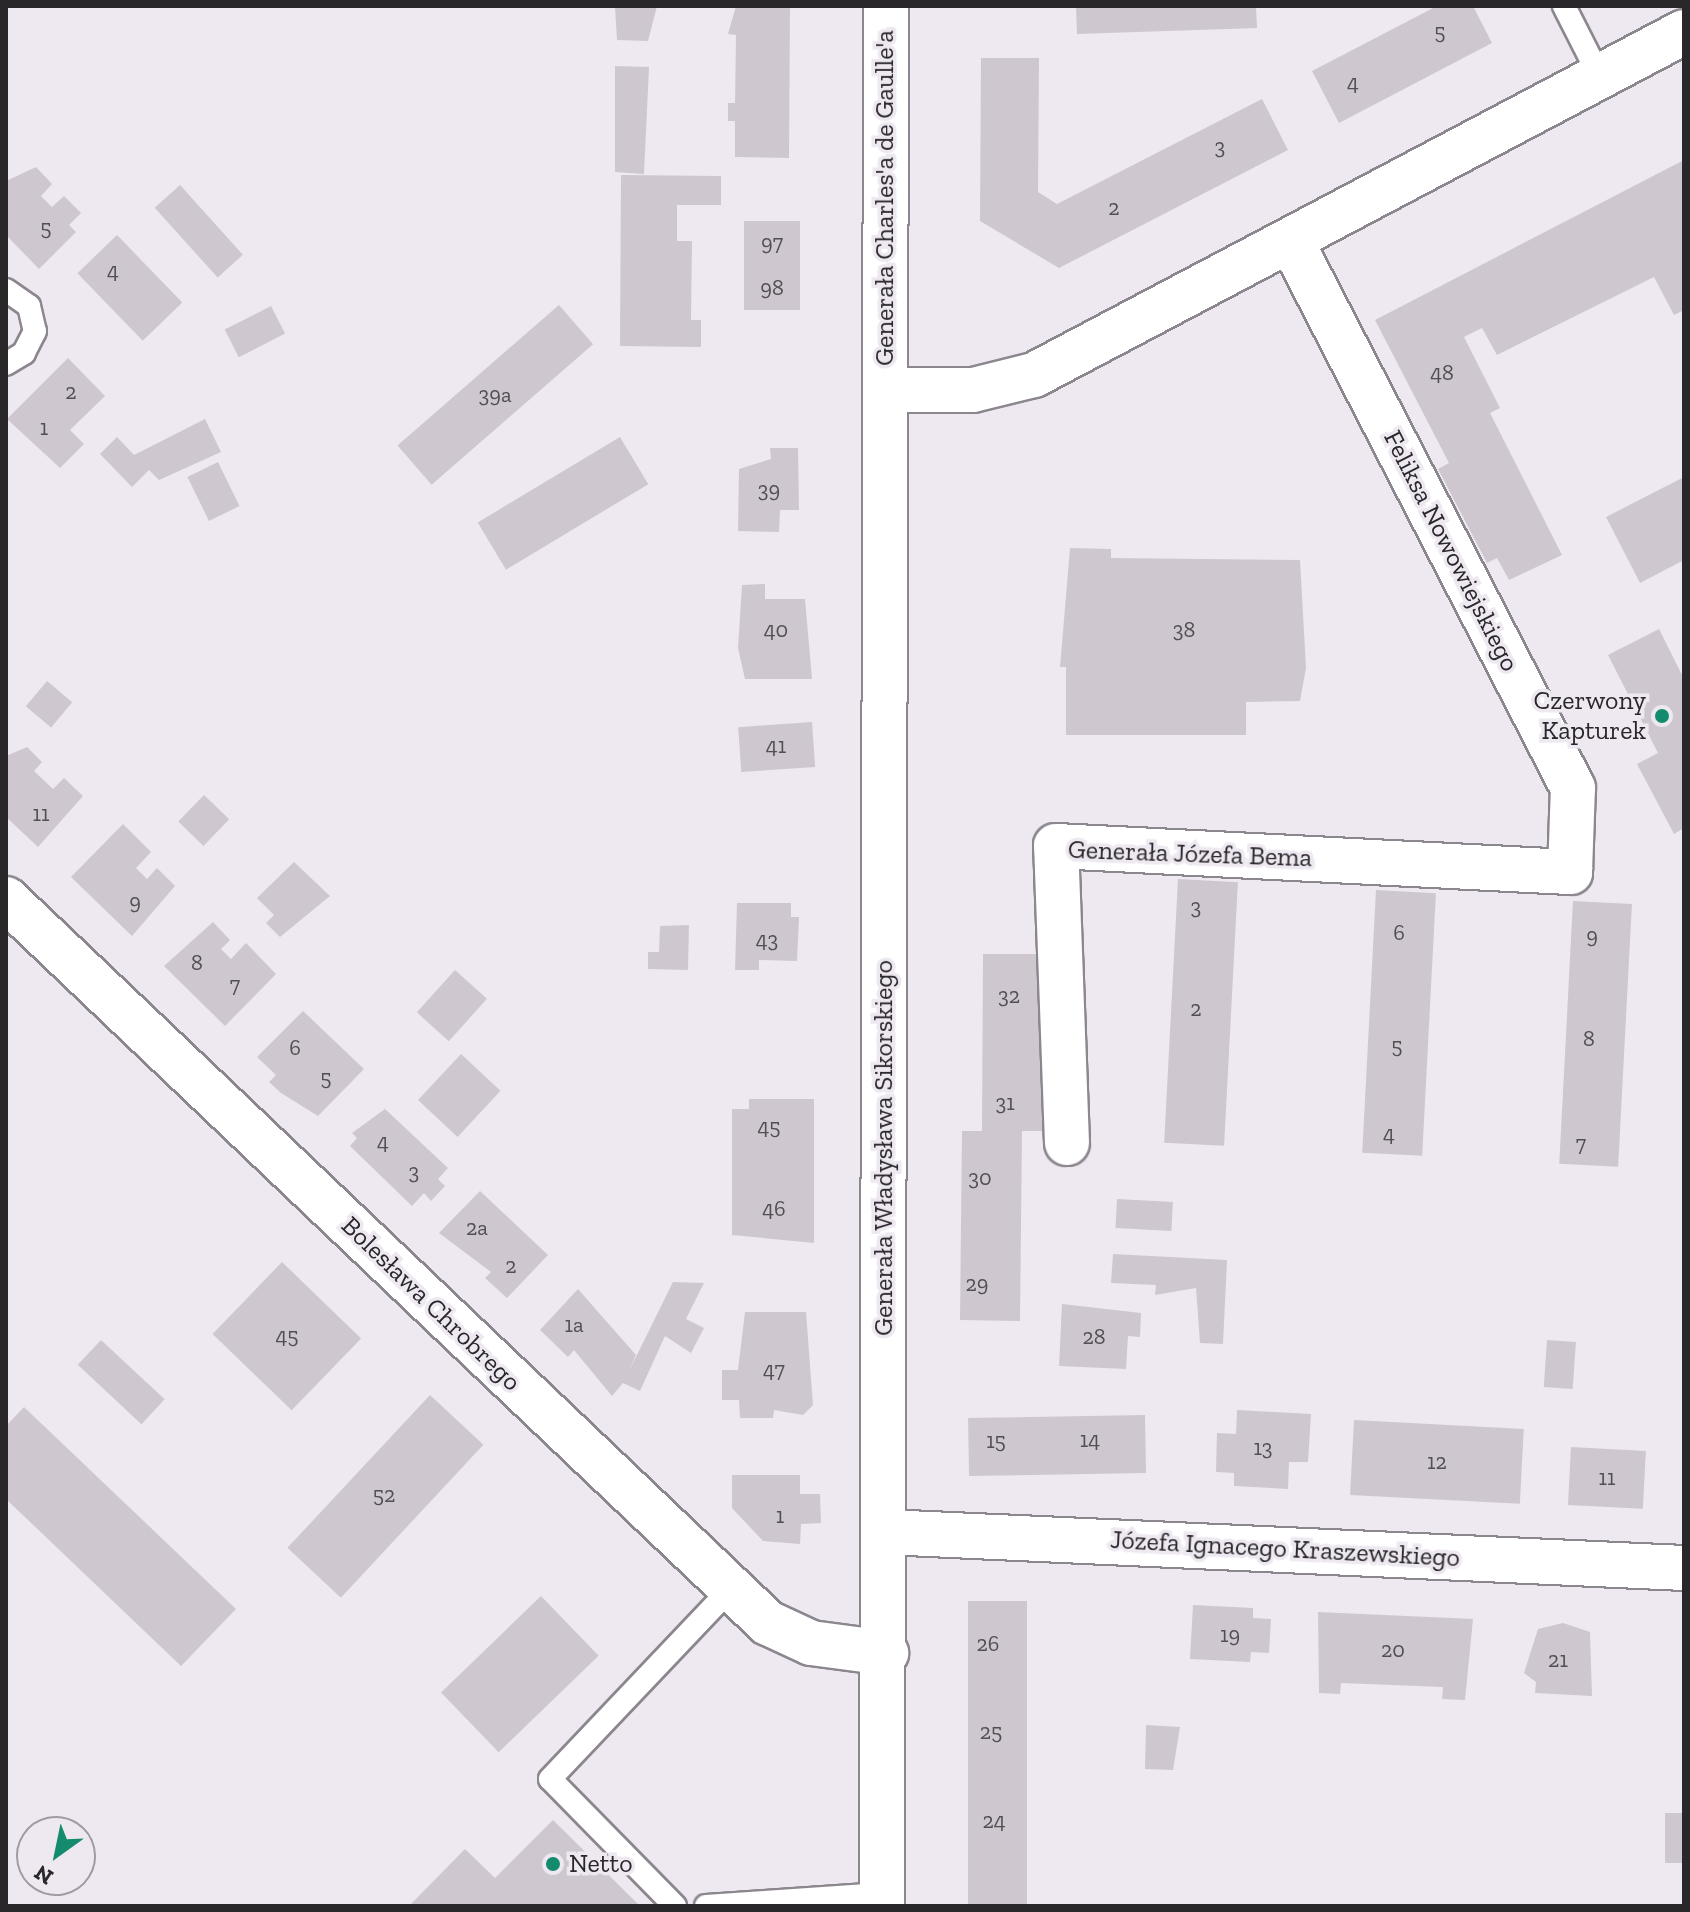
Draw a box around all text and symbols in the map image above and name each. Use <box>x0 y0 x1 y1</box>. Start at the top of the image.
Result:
house number: 5 <box>1434 19 1446 45</box>
street label: Generała Charles'a de Gaulle'a <box>869 30 901 366</box>
house number: 4 <box>1347 70 1359 96</box>
house number: 3 <box>1215 134 1225 160</box>
house number: 2 <box>1108 195 1120 221</box>
house number: 5 <box>40 215 52 241</box>
house number: 97 <box>761 230 783 256</box>
house number: 4 <box>107 258 119 284</box>
house number: 98 <box>760 275 784 301</box>
house number: 48 <box>1430 360 1454 386</box>
house number: 2 <box>65 379 77 405</box>
house number: 39a <box>478 382 512 408</box>
house number: 1 <box>40 415 48 441</box>
street label: Feliksa Nowowiejskiego <box>1377 425 1525 677</box>
house number: 39 <box>758 477 780 503</box>
house number: 40 <box>764 617 788 643</box>
house number: 38 <box>1173 617 1195 643</box>
place label: Czerwony Kapturek <box>1533 685 1646 746</box>
marker: Czerwony Kapturek <box>1653 707 1671 725</box>
house number: 41 <box>766 733 786 759</box>
house number: 11 <box>33 801 49 827</box>
street label: Generała Józefa Bema <box>1067 834 1313 874</box>
house number: 9 <box>129 889 141 915</box>
house number: 3 <box>1191 894 1201 920</box>
house number: 6 <box>1393 920 1405 946</box>
house number: 9 <box>1586 923 1598 949</box>
house number: 43 <box>756 927 778 953</box>
house number: 8 <box>191 950 203 976</box>
street label: Generała Władysława Sikorskiego <box>868 960 900 1336</box>
house number: 7 <box>230 972 240 998</box>
house number: 32 <box>998 983 1020 1009</box>
house number: 2 <box>1190 996 1202 1022</box>
house number: 8 <box>1583 1026 1595 1052</box>
house number: 5 <box>1391 1033 1403 1059</box>
house number: 6 <box>289 1035 301 1061</box>
house number: 5 <box>320 1065 332 1091</box>
house number: 31 <box>995 1090 1015 1116</box>
house number: 45 <box>757 1114 781 1140</box>
house number: 4 <box>1383 1121 1395 1147</box>
house number: 4 <box>377 1129 389 1155</box>
house number: 7 <box>1576 1131 1586 1157</box>
house number: 3 <box>409 1159 419 1185</box>
house number: 30 <box>968 1165 992 1191</box>
house number: 46 <box>762 1196 786 1222</box>
street label: Bolesława Chrobrego <box>335 1210 527 1398</box>
house number: 2a <box>466 1215 488 1241</box>
house number: 2 <box>505 1253 517 1279</box>
house number: 29 <box>965 1271 989 1297</box>
house number: 1a <box>564 1312 584 1338</box>
house number: 45 <box>275 1323 299 1349</box>
house number: 28 <box>1082 1324 1106 1350</box>
house number: 47 <box>763 1357 785 1383</box>
house number: 14 <box>1080 1427 1100 1453</box>
house number: 15 <box>986 1428 1006 1454</box>
house number: 13 <box>1253 1435 1273 1461</box>
house number: 12 <box>1427 1449 1447 1475</box>
house number: 11 <box>1599 1465 1615 1491</box>
house number: 52 <box>373 1482 395 1508</box>
house number: 1 <box>776 1503 784 1529</box>
street label: Józefa Ignacego Kraszewskiego <box>1109 1524 1461 1574</box>
house number: 19 <box>1220 1622 1240 1648</box>
house number: 26 <box>976 1631 1000 1657</box>
house number: 20 <box>1381 1637 1405 1663</box>
house number: 21 <box>1548 1647 1568 1673</box>
house number: 25 <box>980 1719 1002 1745</box>
house number: 24 <box>982 1808 1006 1834</box>
north arrow <box>16 1816 96 1896</box>
place label: Netto <box>569 1848 632 1880</box>
marker: Netto <box>544 1855 562 1873</box>
text: N <box>29 1859 58 1891</box>

